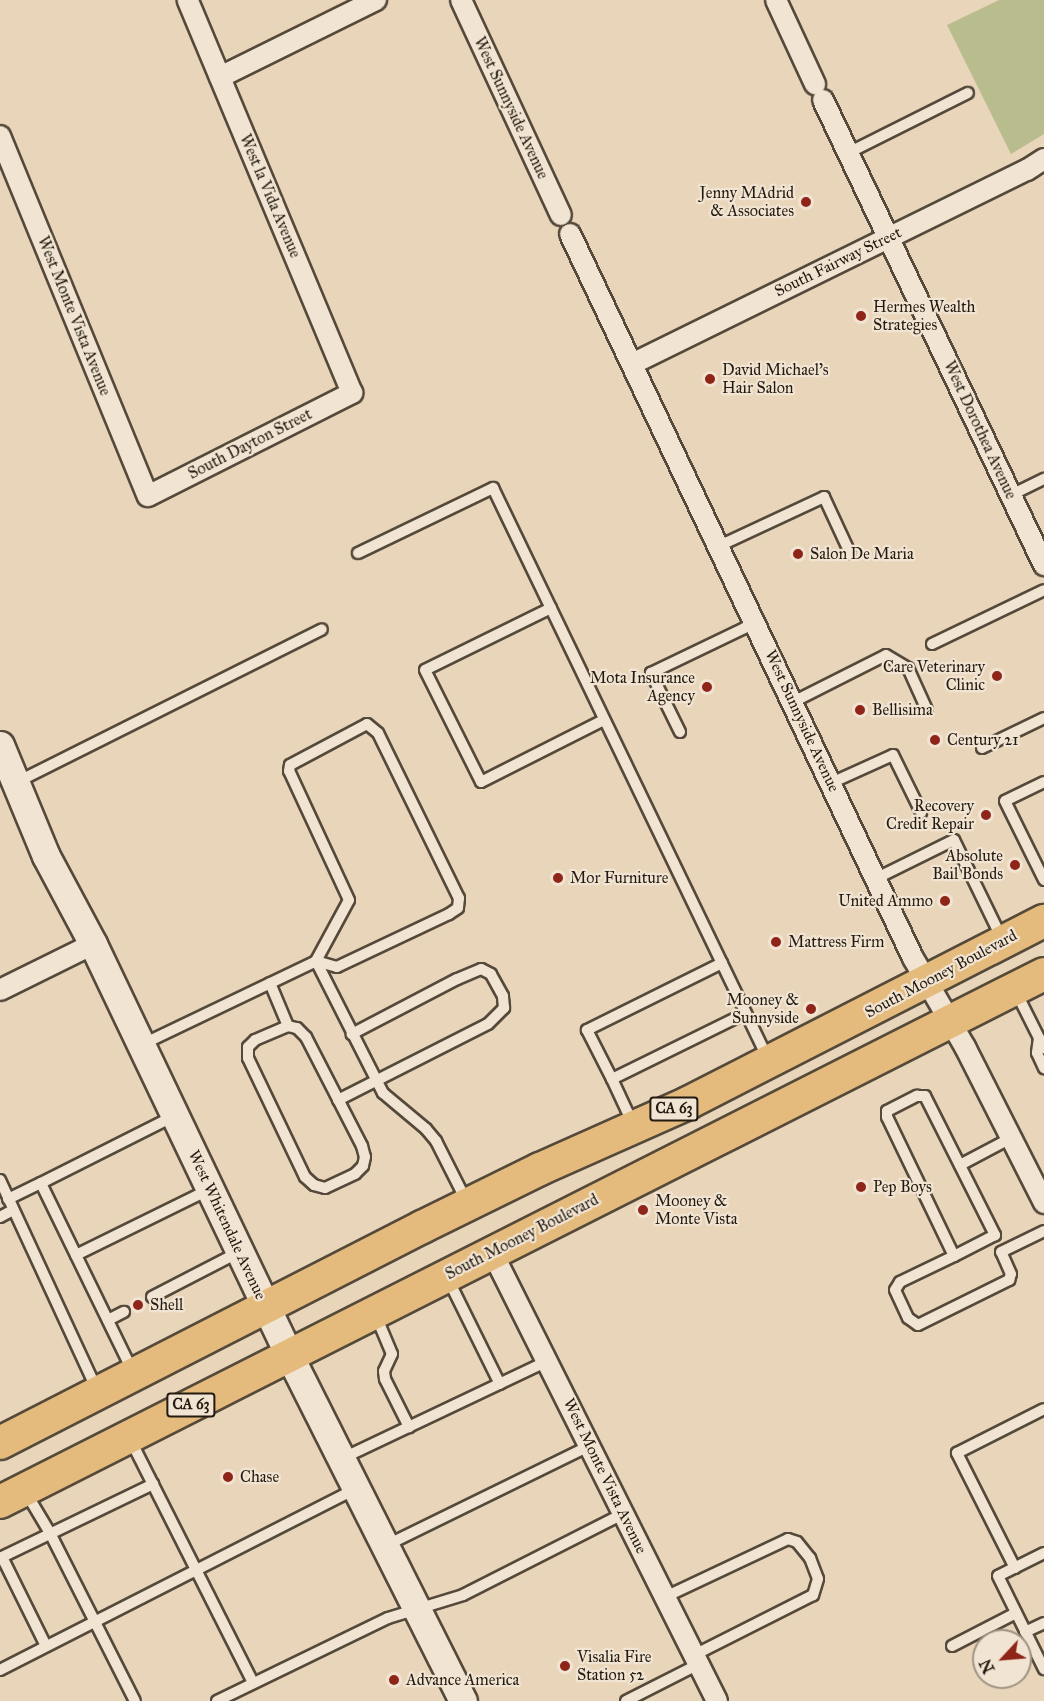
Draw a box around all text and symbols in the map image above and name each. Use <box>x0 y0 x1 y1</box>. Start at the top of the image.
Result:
street label: West Sunnyside Avenue <box>470 34 552 182</box>
street label: West la Vida Avenue <box>235 131 305 261</box>
place label: Jenny MAdrid & Associates <box>700 183 794 221</box>
marker: Jenny MAdrid & Associates <box>799 195 813 209</box>
street label: South Fairway Street <box>771 223 905 301</box>
street label: West Monte Vista Avenue <box>33 233 115 399</box>
place label: Hermes Wealth Strategies <box>873 297 975 335</box>
marker: Hermes Wealth Strategies <box>854 309 868 323</box>
street label: West Dorothea Avenue <box>940 358 1020 502</box>
place label: David Michael's Hair Salon <box>722 360 829 398</box>
marker: David Michael's Hair Salon <box>703 372 717 386</box>
street label: South Dayton Street <box>185 405 315 483</box>
place label: Salon De Maria <box>810 544 914 564</box>
marker: Salon De Maria <box>791 547 805 561</box>
street label: West Sunnyside Avenue <box>761 647 843 795</box>
place label: Care Veterinary Clinic <box>883 657 985 695</box>
place label: Mota Insurance Agency <box>590 668 695 706</box>
marker: Care Veterinary Clinic <box>990 669 1004 683</box>
marker: Mota Insurance Agency <box>700 680 714 694</box>
place label: Bellisima <box>872 700 933 720</box>
marker: Bellisima <box>853 703 867 717</box>
place label: Century 21 <box>947 730 1018 750</box>
marker: Century 21 <box>928 733 942 747</box>
place label: Recovery Credit Repair <box>886 796 974 834</box>
marker: Recovery Credit Repair <box>979 808 993 822</box>
place label: Absolute Bail Bonds <box>932 846 1003 884</box>
marker: Absolute Bail Bonds <box>1008 858 1022 872</box>
place label: Mor Furniture <box>570 868 668 888</box>
marker: Mor Furniture <box>551 871 565 885</box>
place label: United Ammo <box>838 891 933 911</box>
marker: United Ammo <box>938 894 952 908</box>
street label: South Mooney Boulevard <box>862 926 1020 1022</box>
place label: Mattress Firm <box>788 932 885 952</box>
marker: Mattress Firm <box>769 935 783 949</box>
place label: Mooney & Sunnyside <box>727 990 799 1028</box>
marker: Mooney & Sunnyside <box>804 1002 818 1016</box>
road number: CA 63 <box>648 1097 700 1121</box>
street label: West Whitendale Avenue <box>184 1147 270 1303</box>
place label: Pep Boys <box>873 1177 932 1197</box>
marker: Pep Boys <box>854 1180 868 1194</box>
street label: South Mooney Boulevard <box>442 1190 602 1284</box>
place label: Mooney & Monte Vista <box>655 1191 738 1229</box>
marker: Mooney & Monte Vista <box>636 1203 650 1217</box>
place label: Shell <box>150 1295 183 1315</box>
marker: Shell <box>131 1298 145 1312</box>
road number: CA 63 <box>166 1393 216 1417</box>
street label: West Monte Vista Avenue <box>559 1395 651 1557</box>
place label: Chase <box>240 1467 279 1487</box>
marker: Chase <box>221 1470 235 1484</box>
north arrow <box>972 1629 1032 1689</box>
place label: Visalia Fire Station 52 <box>577 1647 651 1685</box>
text: N <box>976 1656 999 1677</box>
marker: Visalia Fire Station 52 <box>558 1659 572 1673</box>
place label: Advance America <box>406 1670 519 1690</box>
marker: Advance America <box>387 1673 401 1687</box>

